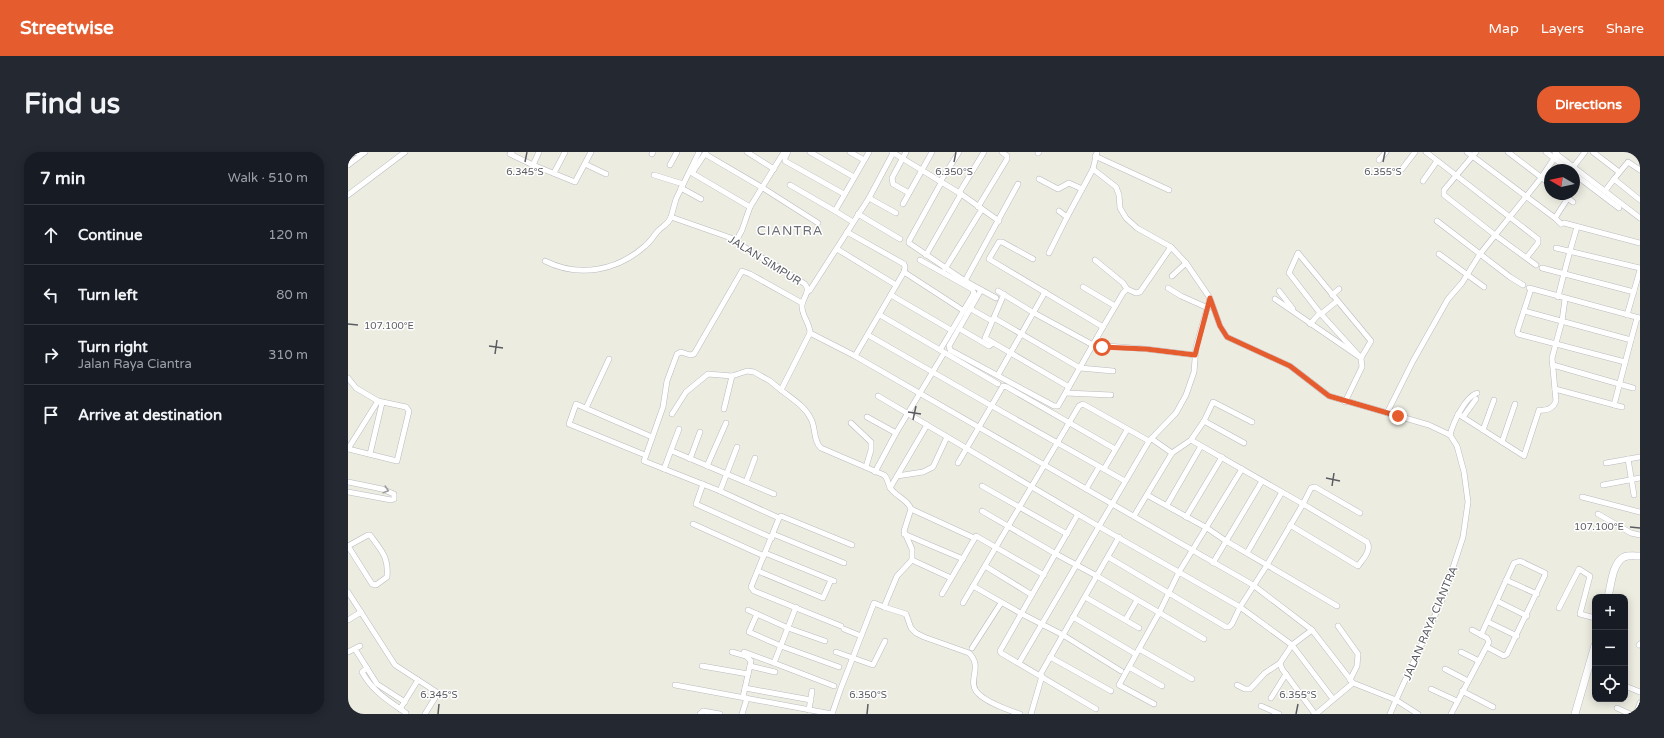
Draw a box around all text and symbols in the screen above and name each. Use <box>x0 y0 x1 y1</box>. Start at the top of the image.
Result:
text: Streetwise <box>20 17 114 39</box>
text: Map <box>1489 20 1519 37</box>
text: Layers <box>1541 20 1584 37</box>
text: Share <box>1606 20 1644 37</box>
button: Directions <box>1537 86 1640 123</box>
text: Find us <box>24 87 120 121</box>
north arrow <box>1544 164 1580 200</box>
text: 6.345°S <box>506 166 544 178</box>
text: 6.350°S <box>935 166 973 178</box>
text: 6.355°S <box>1364 166 1402 178</box>
text: 7 min <box>40 168 85 189</box>
text: Walk · 510 m <box>228 170 308 186</box>
district label: CIANTRA <box>757 223 823 239</box>
icon: ahead <box>40 224 62 246</box>
text: Continue <box>78 226 142 244</box>
text: 120 m <box>268 227 308 243</box>
street label: JALAN SIMPUR <box>726 233 804 288</box>
icon: left <box>40 284 62 306</box>
text: Turn left <box>78 286 138 304</box>
text: 80 m <box>276 287 308 303</box>
text: 107.100°E <box>364 320 414 332</box>
text: Turn right <box>78 338 148 356</box>
route start <box>1093 338 1111 356</box>
icon: right <box>40 344 62 366</box>
text: 310 m <box>268 347 308 363</box>
text: Jalan Raya Ciantra <box>78 356 192 372</box>
icon: arrive <box>40 404 62 426</box>
text: Arrive at destination <box>78 406 222 424</box>
route end <box>1389 407 1407 425</box>
one-way arrow <box>382 486 389 494</box>
text: 107.100°E <box>1574 521 1624 533</box>
street label: JALAN RAYA CIANTRA <box>1401 564 1460 682</box>
map controls <box>1592 594 1628 702</box>
button: + <box>1592 594 1628 630</box>
button: − <box>1592 630 1628 666</box>
button: locate <box>1592 666 1628 702</box>
text: 6.345°S <box>420 689 458 701</box>
text: 6.350°S <box>849 689 887 701</box>
text: 6.355°S <box>1279 689 1317 701</box>

